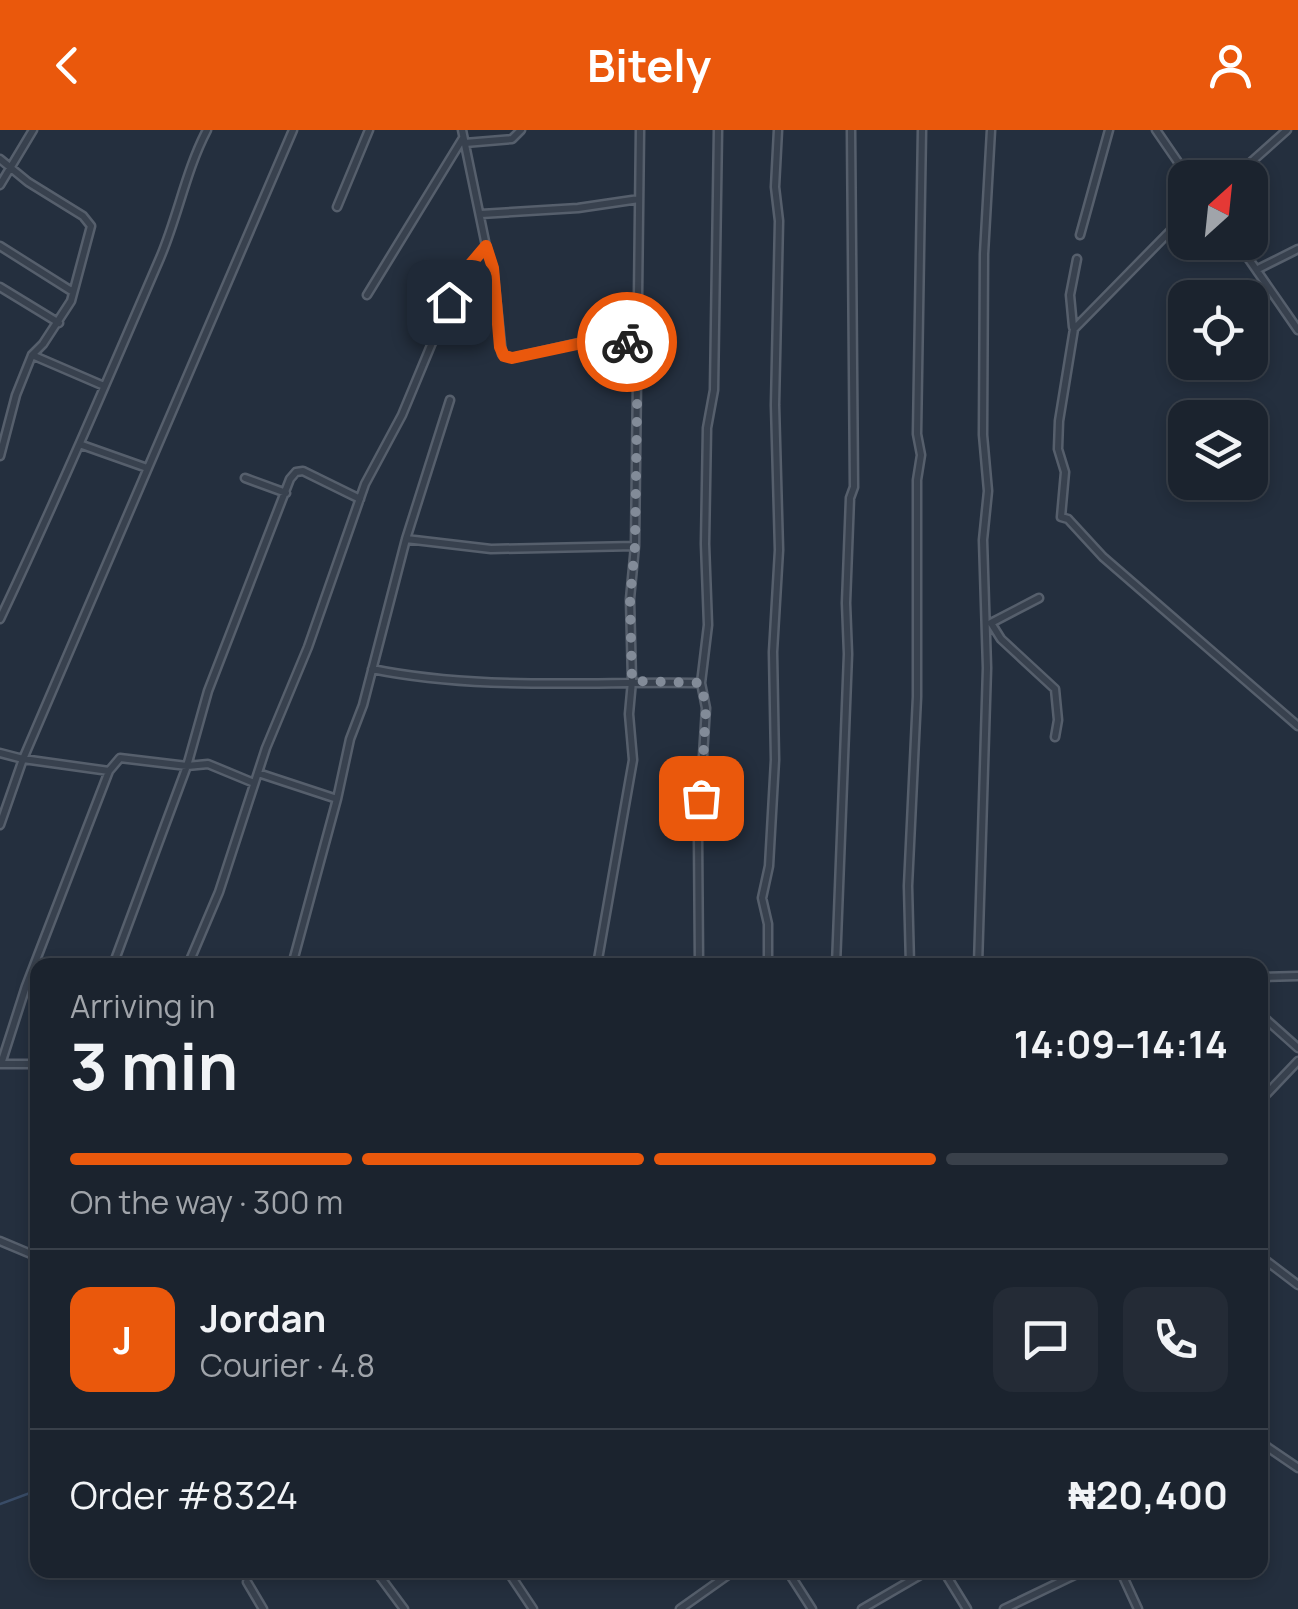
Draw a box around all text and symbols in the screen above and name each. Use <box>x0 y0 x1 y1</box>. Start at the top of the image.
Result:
text: Bitely <box>587 34 711 96</box>
icon: back <box>40 38 95 93</box>
icon: person <box>1203 38 1258 93</box>
north arrow <box>1168 160 1268 260</box>
map controls <box>1168 160 1268 500</box>
pin <box>407 260 492 345</box>
icon: home <box>422 275 477 330</box>
button: locate <box>1168 280 1268 380</box>
courier <box>577 292 677 392</box>
icon: bike <box>600 315 655 370</box>
button: layers <box>1168 400 1268 500</box>
pin <box>659 756 744 841</box>
icon: bag <box>674 771 729 826</box>
text: Arriving in <box>70 984 215 1028</box>
text: 14:09–14:14 <box>1014 1017 1228 1069</box>
text: 3 min <box>70 1021 238 1110</box>
text: On the way · 300 m <box>70 1180 343 1224</box>
button: chat <box>993 1287 1098 1392</box>
button: phone <box>1123 1287 1228 1392</box>
text: Jordan <box>200 1291 326 1343</box>
text: J <box>113 1313 132 1365</box>
text: Courier · 4.8 <box>200 1343 375 1387</box>
text: Order #8324 <box>70 1468 298 1520</box>
text: ₦20,400 <box>1068 1468 1228 1520</box>

